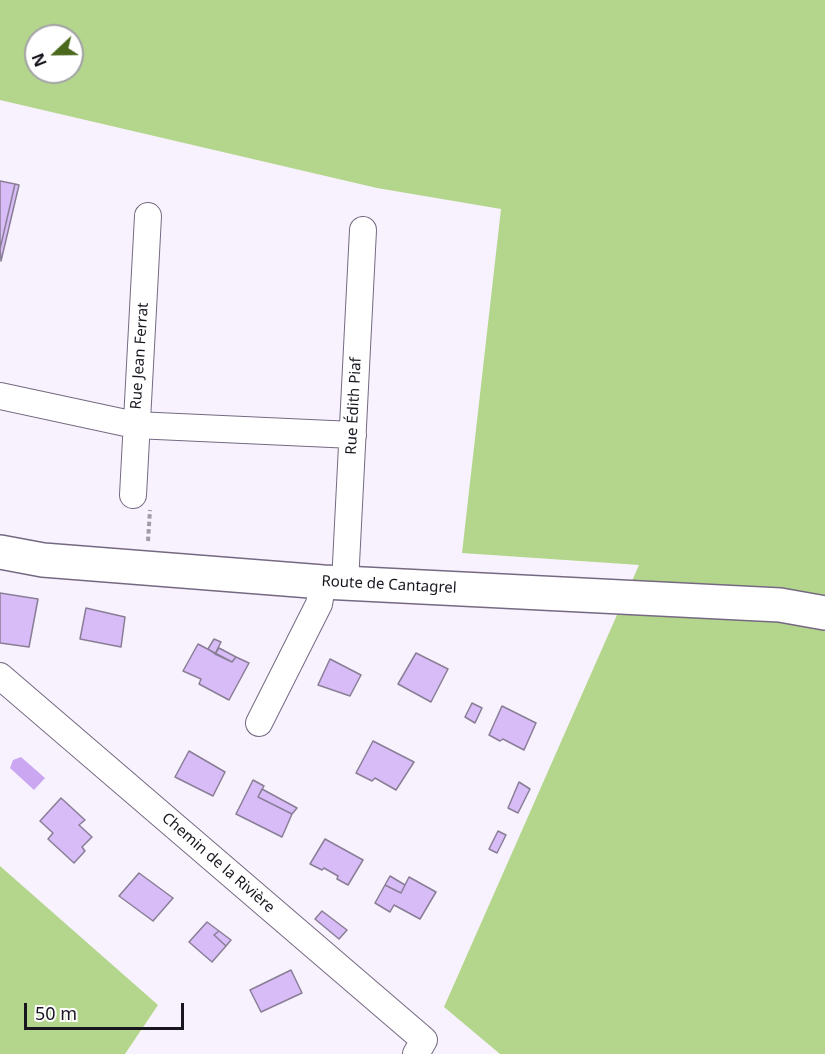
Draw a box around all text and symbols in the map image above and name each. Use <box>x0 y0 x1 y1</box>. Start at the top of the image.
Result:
north arrow <box>24 24 84 84</box>
text: N <box>27 50 52 70</box>
street label: Rue Jean Ferrat <box>127 302 153 410</box>
street label: Rue Édith Piaf <box>342 357 366 455</box>
street label: Route de Cantagrel <box>321 572 457 598</box>
street label: Chemin de la Rivière <box>158 809 278 917</box>
scale bar <box>27 991 188 1029</box>
text: 50 m <box>35 1001 77 1025</box>

